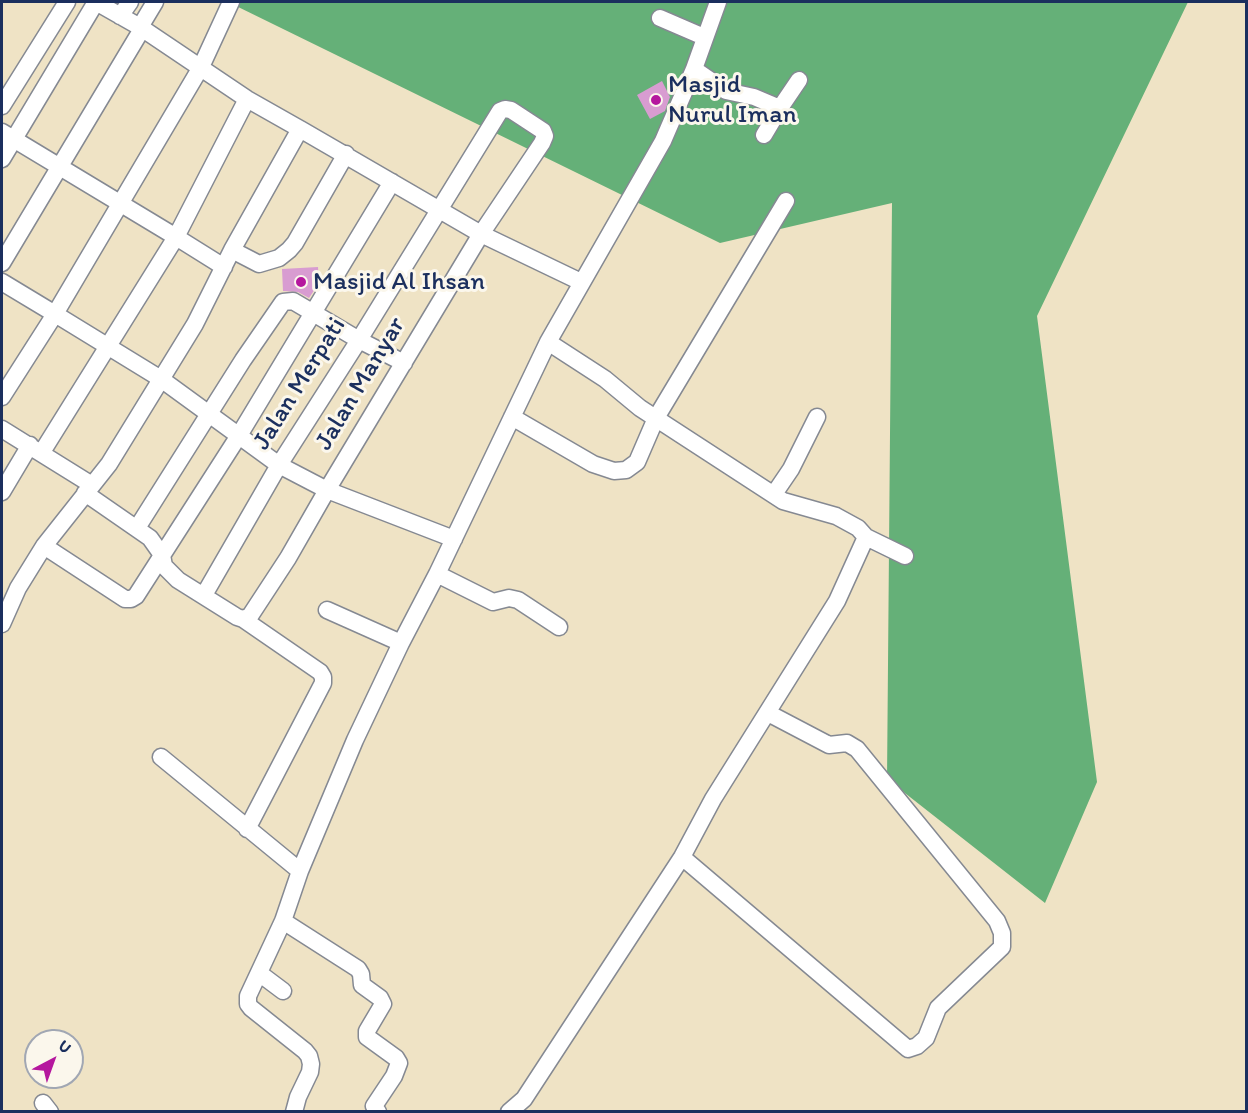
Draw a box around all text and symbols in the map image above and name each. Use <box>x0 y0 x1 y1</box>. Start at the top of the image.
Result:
place label: Masjid Nurul Iman <box>668 69 797 130</box>
marker: Masjid Nurul Iman <box>649 93 663 107</box>
place label: Masjid Al Ihsan <box>313 266 485 298</box>
marker: Masjid Al Ihsan <box>294 275 308 289</box>
street label: Jalan Merpati <box>247 312 353 456</box>
street label: Jalan Manyar <box>309 312 413 456</box>
north arrow <box>24 1029 84 1089</box>
text: U <box>55 1036 75 1057</box>

